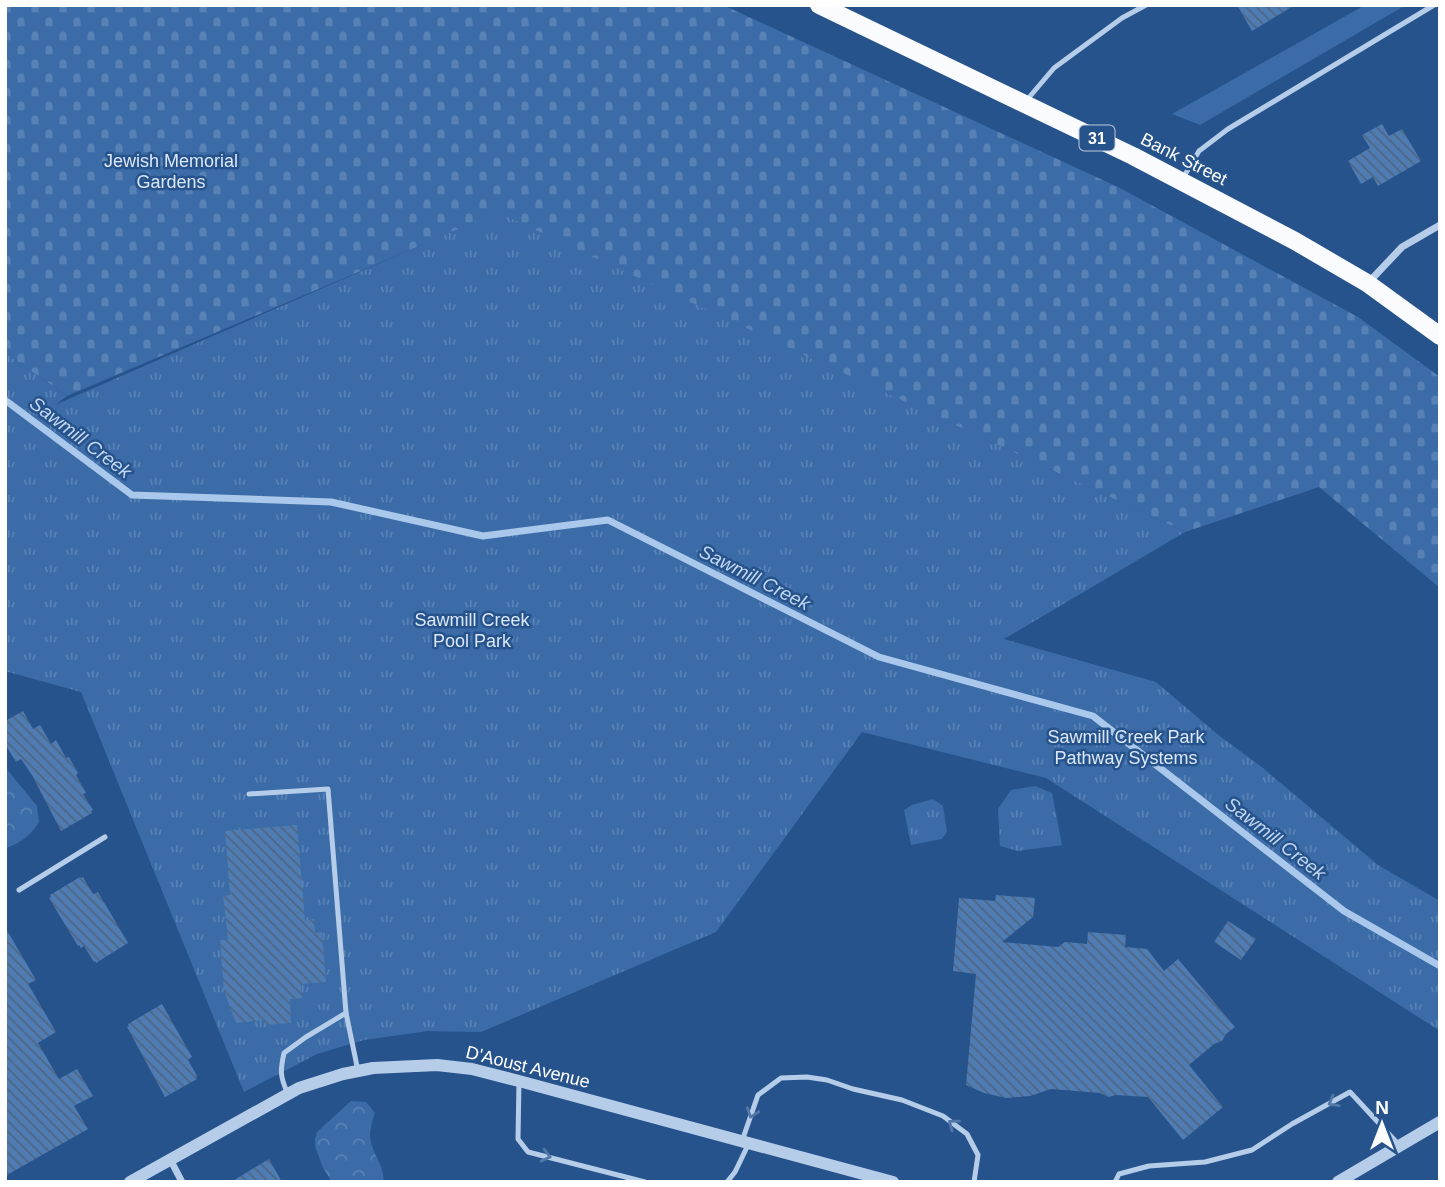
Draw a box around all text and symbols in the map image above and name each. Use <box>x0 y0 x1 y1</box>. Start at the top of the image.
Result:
road number: 31 <box>1080 126 1114 150</box>
street label: Bank Street <box>1138 129 1230 189</box>
park label: Jewish Memorial Gardens <box>104 151 238 192</box>
water label: Sawmill Creek <box>26 392 137 483</box>
water label: Sawmill Creek <box>696 541 815 615</box>
park label: Sawmill Creek Pool Park <box>414 610 531 651</box>
park label: Sawmill Creek Park Pathway Systems <box>1047 727 1206 768</box>
water label: Sawmill Creek <box>1221 793 1331 885</box>
street label: D'Aoust Avenue <box>464 1042 592 1092</box>
north arrow <box>1347 1089 1417 1159</box>
one-way arrow <box>1328 1093 1340 1107</box>
text: N <box>1375 1097 1389 1118</box>
one-way arrow <box>746 1106 760 1118</box>
one-way arrow <box>948 1119 961 1132</box>
one-way arrow <box>539 1148 551 1162</box>

